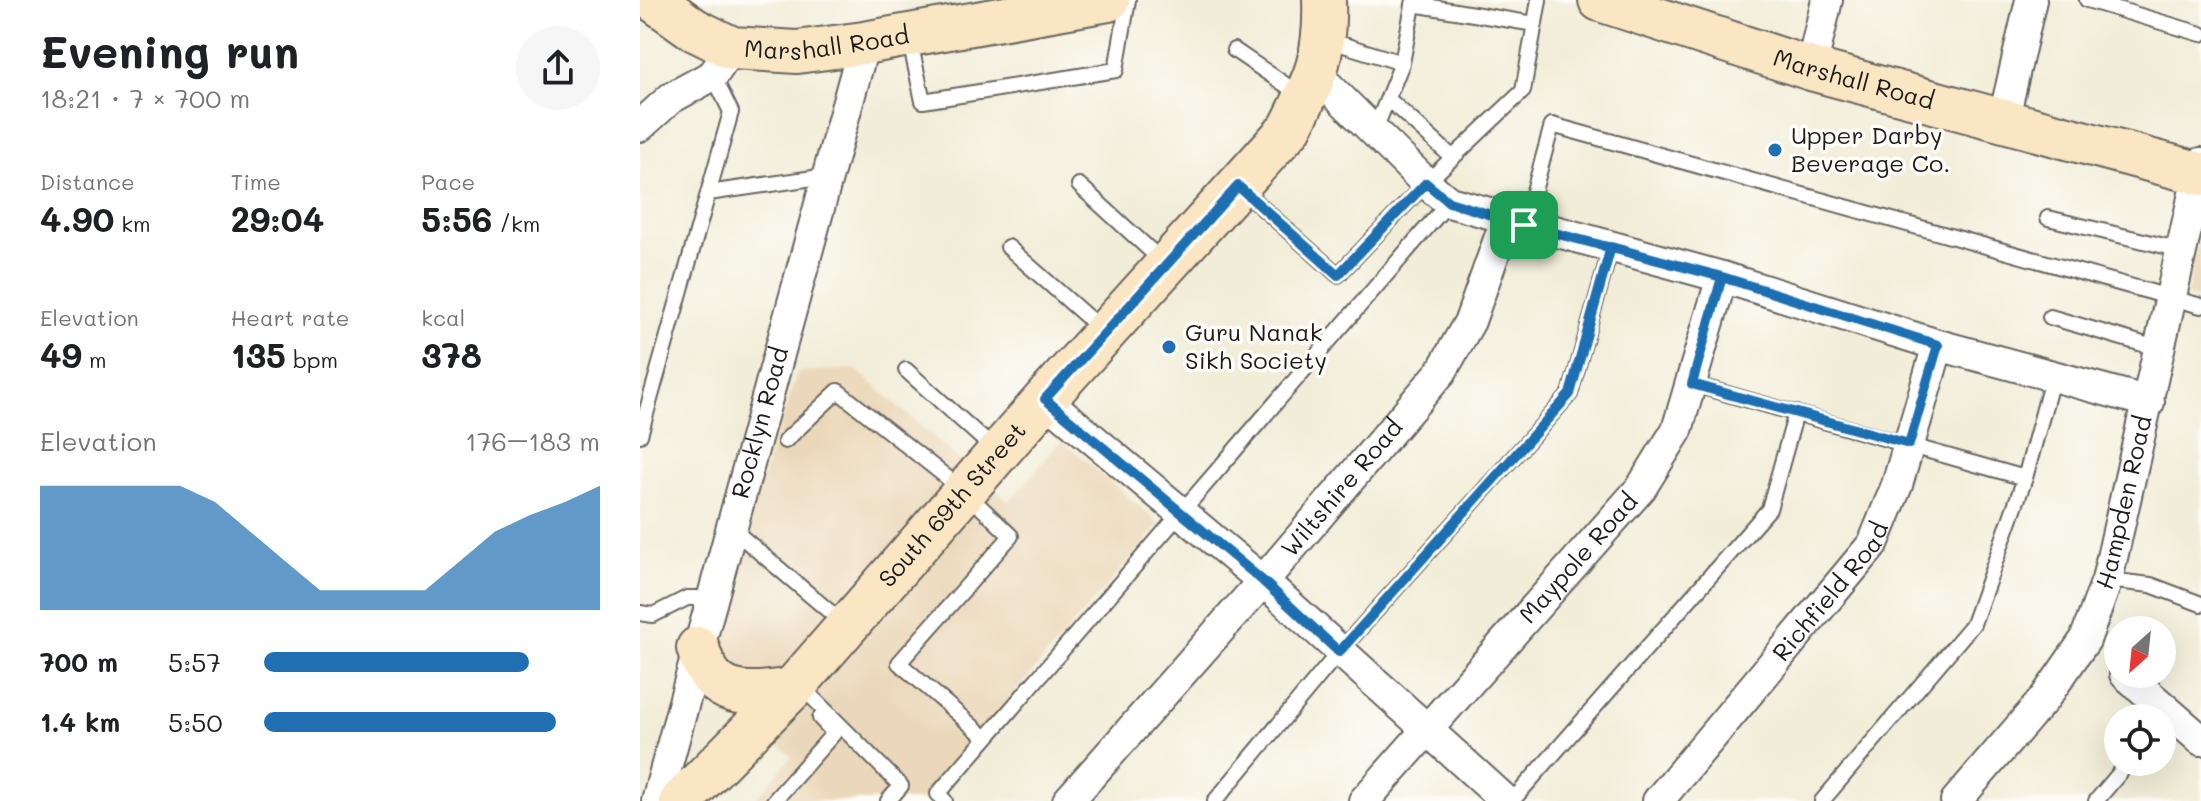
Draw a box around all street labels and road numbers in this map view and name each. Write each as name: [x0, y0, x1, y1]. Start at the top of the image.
street label: Marshall Road: [743, 18, 911, 66]
street label: Marshall Road: [1770, 41, 1938, 116]
street label: Rocklyn Road: [723, 343, 794, 502]
street label: Wiltshire Road: [1273, 412, 1409, 563]
street label: Hampden Road: [2088, 412, 2158, 593]
street label: South 69th Street: [871, 415, 1032, 593]
street label: Maypole Road: [1512, 486, 1644, 629]
street label: Richfield Road: [1765, 517, 1894, 667]

